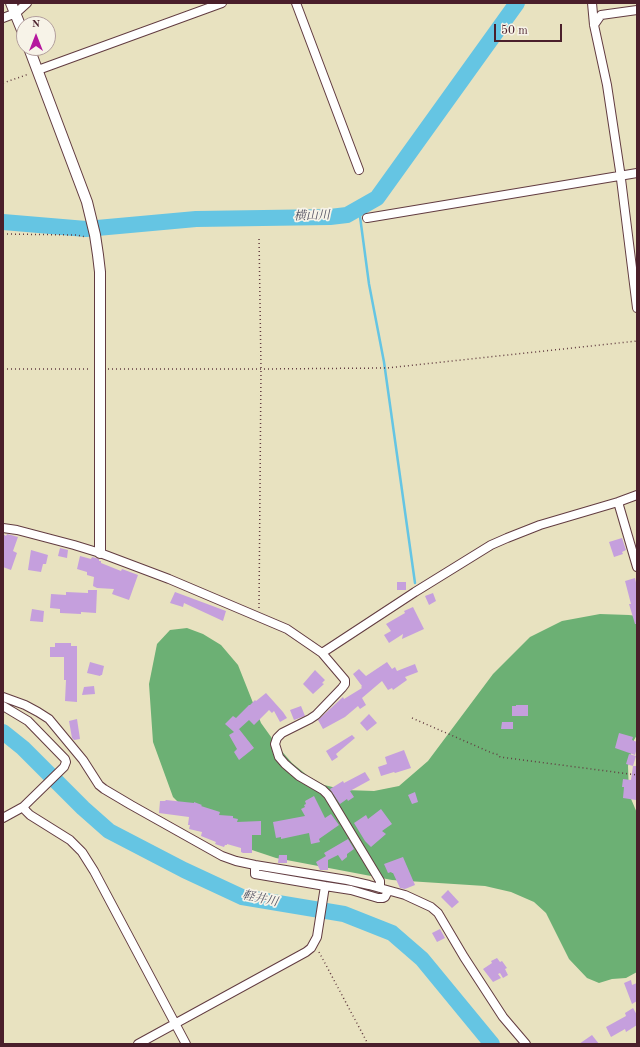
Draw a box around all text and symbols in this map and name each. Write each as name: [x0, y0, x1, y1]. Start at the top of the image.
north arrow: [16, 16, 56, 56]
scale bar: [496, 16, 564, 42]
text: N: [32, 19, 40, 30]
text: 50 m: [501, 25, 528, 37]
water label: 横山川: [294, 208, 330, 224]
water label: 軽井川: [241, 888, 279, 910]

